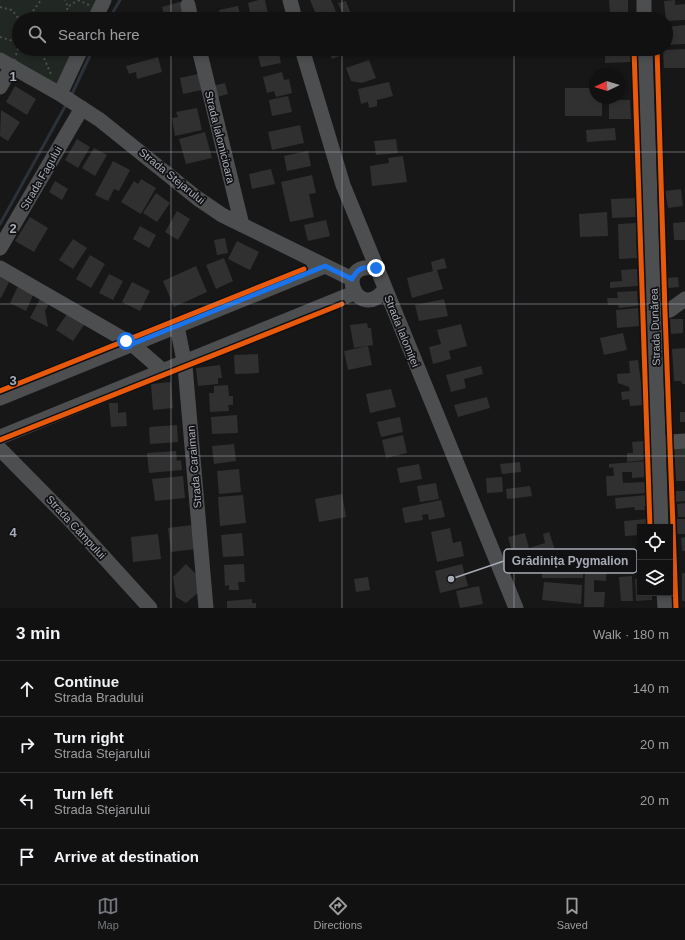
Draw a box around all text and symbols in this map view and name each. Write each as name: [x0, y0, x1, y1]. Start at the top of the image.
search box: [12, 12, 673, 56]
icon: search: [26, 23, 48, 45]
text: Search here: [58, 26, 140, 43]
north arrow: [589, 68, 625, 104]
text: 1: [9, 69, 17, 84]
street label: Strada Ialomicioara: [203, 90, 237, 185]
street label: Strada Fagului: [18, 144, 64, 212]
street label: Strada Stejarului: [137, 146, 207, 206]
text: 2: [9, 221, 17, 236]
route end: [367, 259, 385, 277]
street label: Strada Dunărea: [648, 287, 662, 366]
street label: Strada Ialomiței: [382, 293, 422, 369]
route start: [117, 332, 135, 350]
text: 3: [9, 373, 17, 388]
street label: Strada Caraiman: [184, 425, 204, 509]
street label: Strada Câmpului: [44, 493, 108, 561]
map controls: [637, 524, 673, 596]
button: locate: [637, 524, 673, 560]
text: 4: [9, 525, 17, 540]
callout: Grădinița Pygmalion: [504, 549, 637, 573]
text: Grădinița Pygmalion: [512, 554, 628, 568]
button: layers: [637, 560, 673, 596]
text: 3 min: [16, 624, 60, 643]
text: Walk · 180 m: [593, 627, 669, 642]
text: Continue: [54, 673, 119, 690]
icon: ahead: [16, 678, 38, 700]
text: 140 m: [633, 681, 669, 696]
text: Strada Bradului: [54, 690, 144, 705]
text: Turn right: [54, 729, 124, 746]
icon: right: [16, 734, 38, 756]
text: 20 m: [640, 737, 669, 752]
text: Strada Stejarului: [54, 746, 150, 761]
text: Turn left: [54, 785, 113, 802]
icon: left: [16, 790, 38, 812]
text: 20 m: [640, 793, 669, 808]
text: Strada Stejarului: [54, 802, 150, 817]
icon: arrive: [16, 846, 38, 868]
text: Arrive at destination: [54, 848, 199, 865]
tab: Map: [97, 895, 119, 931]
tab: Directions: [313, 895, 362, 931]
tab: Saved: [557, 895, 588, 931]

